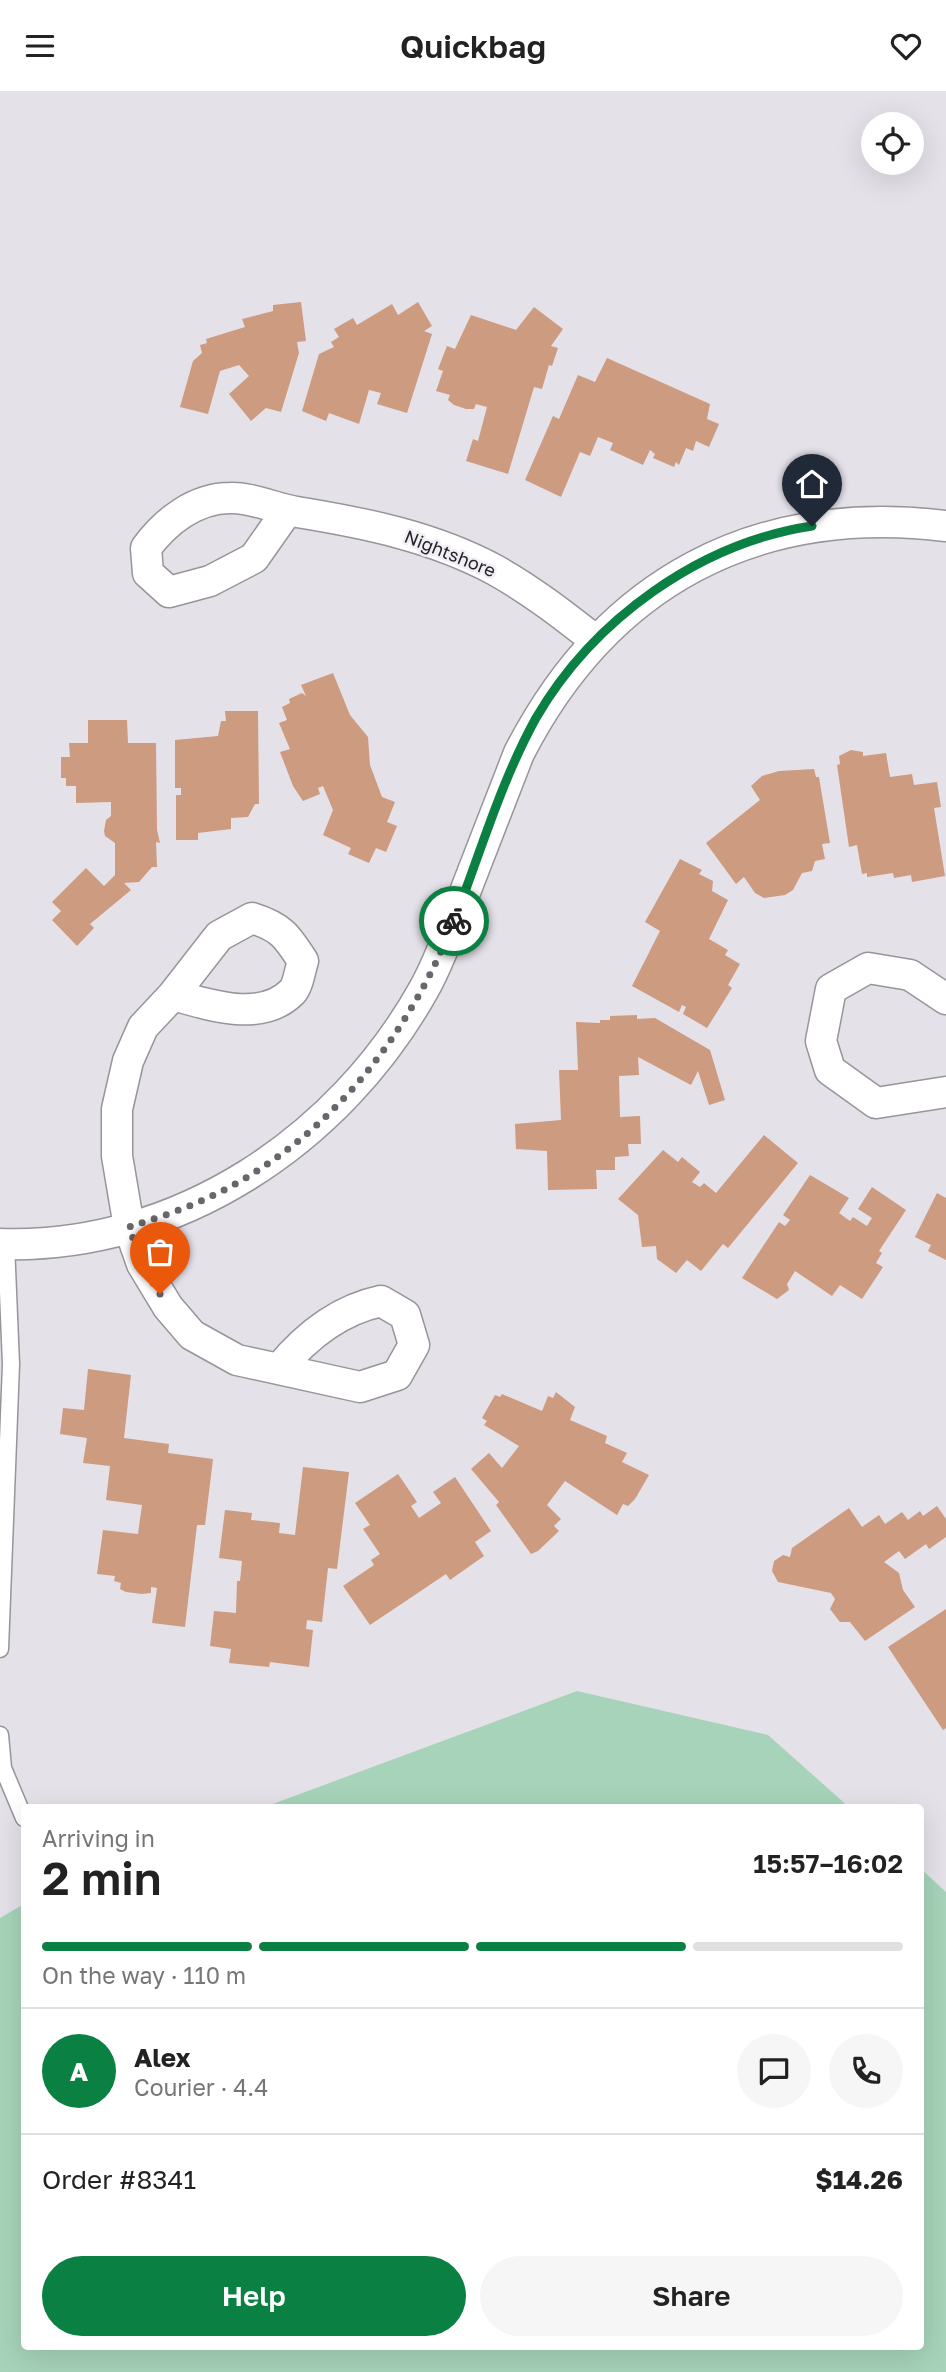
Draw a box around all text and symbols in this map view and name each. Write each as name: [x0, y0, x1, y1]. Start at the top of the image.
icon: menu: [21, 27, 59, 65]
text: Quickbag: [400, 27, 546, 65]
icon: heart: [887, 27, 925, 65]
map controls: [861, 112, 924, 175]
button: locate: [861, 112, 924, 175]
pin: [782, 454, 842, 526]
icon: home: [793, 465, 831, 503]
street label: Nightshore: [402, 525, 499, 581]
courier: [419, 886, 489, 956]
icon: bike: [435, 902, 473, 940]
pin: [130, 1222, 190, 1294]
icon: bag: [141, 1233, 179, 1271]
text: Arriving in: [42, 1824, 155, 1852]
text: 15:57–16:02: [753, 1848, 903, 1879]
text: 2 min: [42, 1850, 162, 1905]
text: On the way · 110 m: [42, 1961, 246, 1989]
button: chat: [737, 2034, 811, 2108]
button: phone: [829, 2034, 903, 2108]
text: Alex: [134, 2042, 191, 2073]
text: A: [70, 2056, 88, 2087]
text: Courier · 4.4: [134, 2073, 268, 2101]
text: Order #8341: [42, 2164, 196, 2195]
text: $14.26: [815, 2164, 903, 2195]
button: Help: [42, 2256, 466, 2336]
button: Share: [480, 2256, 903, 2336]

